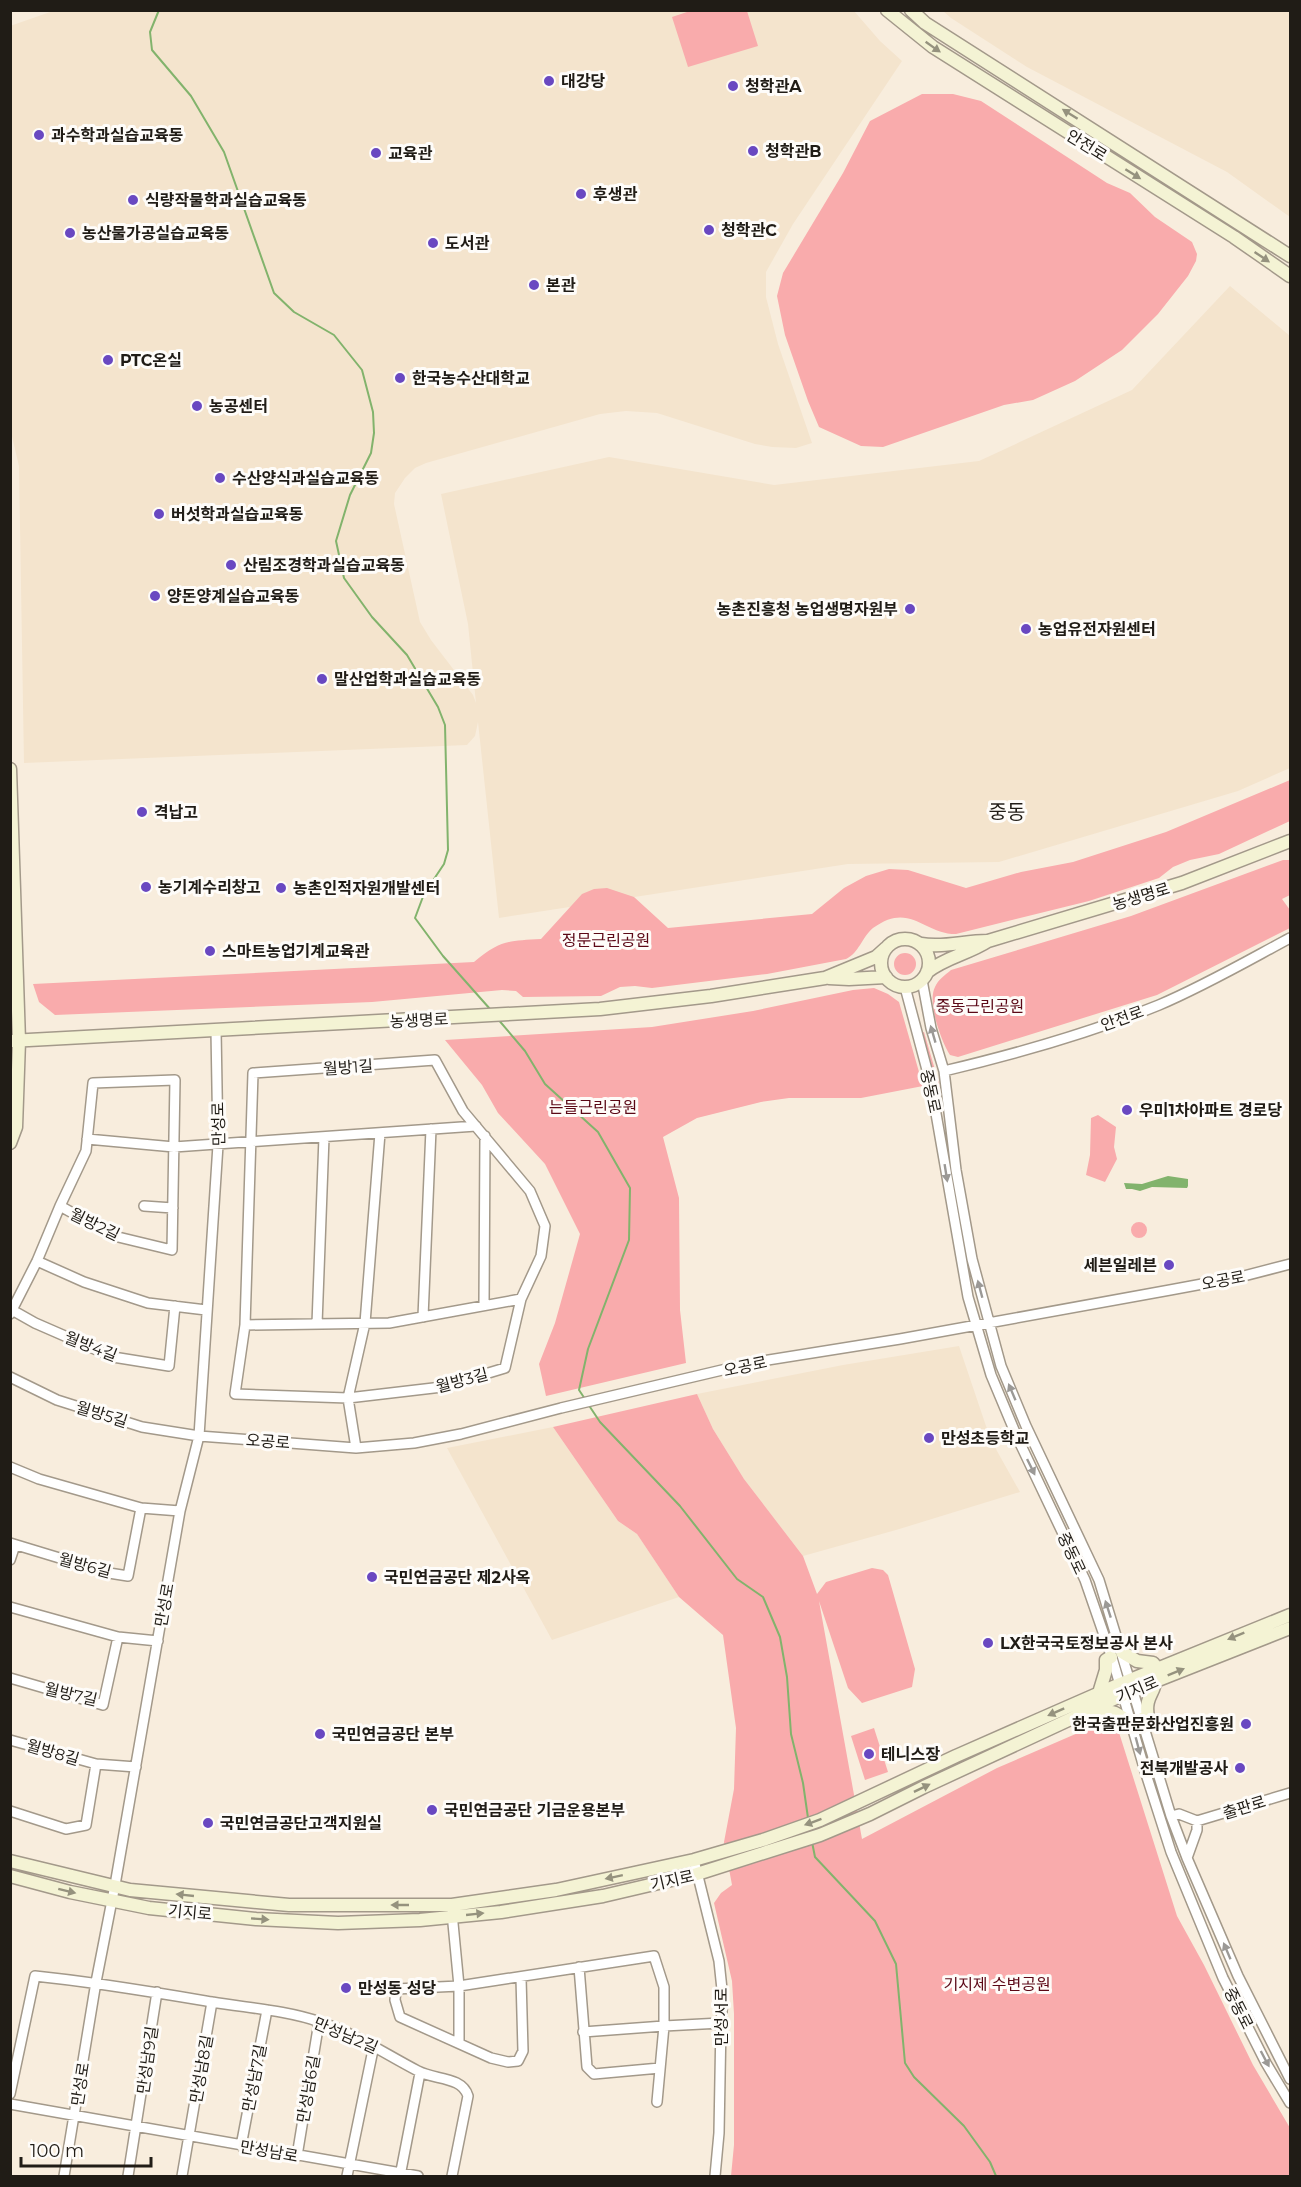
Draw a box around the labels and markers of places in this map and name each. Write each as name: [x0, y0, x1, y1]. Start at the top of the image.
place label: 대강당: [561, 72, 605, 91]
marker: 대강당: [542, 74, 556, 88]
place label: 청학관A: [745, 77, 802, 96]
marker: 청학관A: [726, 79, 740, 93]
place label: 과수학과실습교육동: [51, 126, 183, 145]
marker: 과수학과실습교육동: [32, 128, 46, 142]
place label: 청학관B: [765, 142, 821, 161]
place label: 교육관: [388, 144, 432, 163]
marker: 청학관B: [746, 144, 760, 158]
marker: 교육관: [369, 146, 383, 160]
place label: 후생관: [593, 185, 637, 204]
marker: 후생관: [574, 187, 588, 201]
place label: 식량작물학과실습교육동: [145, 191, 307, 210]
marker: 식량작물학과실습교육동: [126, 193, 140, 207]
place label: 청학관C: [721, 221, 777, 240]
marker: 청학관C: [702, 223, 716, 237]
place label: 농산물가공실습교육동: [82, 224, 229, 243]
marker: 농산물가공실습교육동: [63, 226, 77, 240]
place label: 도서관: [445, 234, 489, 253]
marker: 도서관: [426, 236, 440, 250]
place label: 본관: [546, 276, 576, 295]
marker: 본관: [527, 278, 541, 292]
place label: PTC온실: [120, 351, 182, 370]
marker: PTC온실: [101, 353, 115, 367]
place label: 한국농수산대학교: [412, 369, 530, 388]
marker: 한국농수산대학교: [393, 371, 407, 385]
place label: 농공센터: [209, 397, 268, 416]
marker: 농공센터: [190, 399, 204, 413]
place label: 수산양식과실습교육동: [232, 469, 379, 488]
marker: 수산양식과실습교육동: [213, 471, 227, 485]
place label: 버섯학과실습교육동: [171, 505, 303, 524]
marker: 버섯학과실습교육동: [152, 507, 166, 521]
place label: 산림조경학과실습교육동: [243, 556, 405, 575]
marker: 산림조경학과실습교육동: [224, 558, 238, 572]
place label: 양돈양계실습교육동: [167, 587, 299, 606]
marker: 양돈양계실습교육동: [148, 589, 162, 603]
place label: 농촌진흥청 농업생명자원부: [717, 600, 898, 619]
marker: 농촌진흥청 농업생명자원부: [903, 602, 917, 616]
place label: 농업유전자원센터: [1038, 620, 1156, 639]
marker: 농업유전자원센터: [1019, 622, 1033, 636]
place label: 말산업학과실습교육동: [334, 670, 481, 689]
marker: 말산업학과실습교육동: [315, 672, 329, 686]
place label: 격납고: [154, 803, 198, 822]
marker: 격납고: [135, 805, 149, 819]
place label: 농기계수리창고: [158, 878, 261, 897]
place label: 농촌인적자원개발센터: [293, 879, 440, 898]
marker: 농기계수리창고: [139, 880, 153, 894]
marker: 농촌인적자원개발센터: [274, 881, 288, 895]
place label: 스마트농업기계교육관: [222, 942, 369, 961]
marker: 스마트농업기계교육관: [203, 944, 217, 958]
place label: 우미1차아파트 경로당: [1139, 1101, 1283, 1120]
marker: 우미1차아파트 경로당: [1120, 1103, 1134, 1117]
place label: 세븐일레븐: [1083, 1256, 1157, 1275]
marker: 세븐일레븐: [1162, 1258, 1176, 1272]
place label: 만성초등학교: [941, 1429, 1030, 1448]
marker: 만성초등학교: [922, 1431, 936, 1445]
place label: 국민연금공단 제2사옥: [384, 1568, 530, 1587]
marker: 국민연금공단 제2사옥: [365, 1570, 379, 1584]
place label: LX한국국토정보공사 본사: [1000, 1634, 1173, 1653]
marker: LX한국국토정보공사 본사: [981, 1636, 995, 1650]
place label: 한국출판문화산업진흥원: [1072, 1715, 1234, 1734]
marker: 한국출판문화산업진흥원: [1239, 1717, 1253, 1731]
place label: 국민연금공단 본부: [332, 1725, 454, 1744]
marker: 국민연금공단 본부: [313, 1727, 327, 1741]
place label: 테니스장: [881, 1745, 940, 1764]
marker: 테니스장: [862, 1747, 876, 1761]
place label: 전북개발공사: [1140, 1759, 1228, 1778]
marker: 전북개발공사: [1233, 1761, 1247, 1775]
place label: 국민연금공단 기금운용본부: [444, 1801, 625, 1820]
marker: 국민연금공단 기금운용본부: [425, 1803, 439, 1817]
place label: 국민연금공단고객지원실: [220, 1814, 382, 1833]
marker: 국민연금공단고객지원실: [201, 1816, 215, 1830]
place label: 만성동 성당: [358, 1979, 436, 1998]
marker: 만성동 성당: [339, 1981, 353, 1995]

